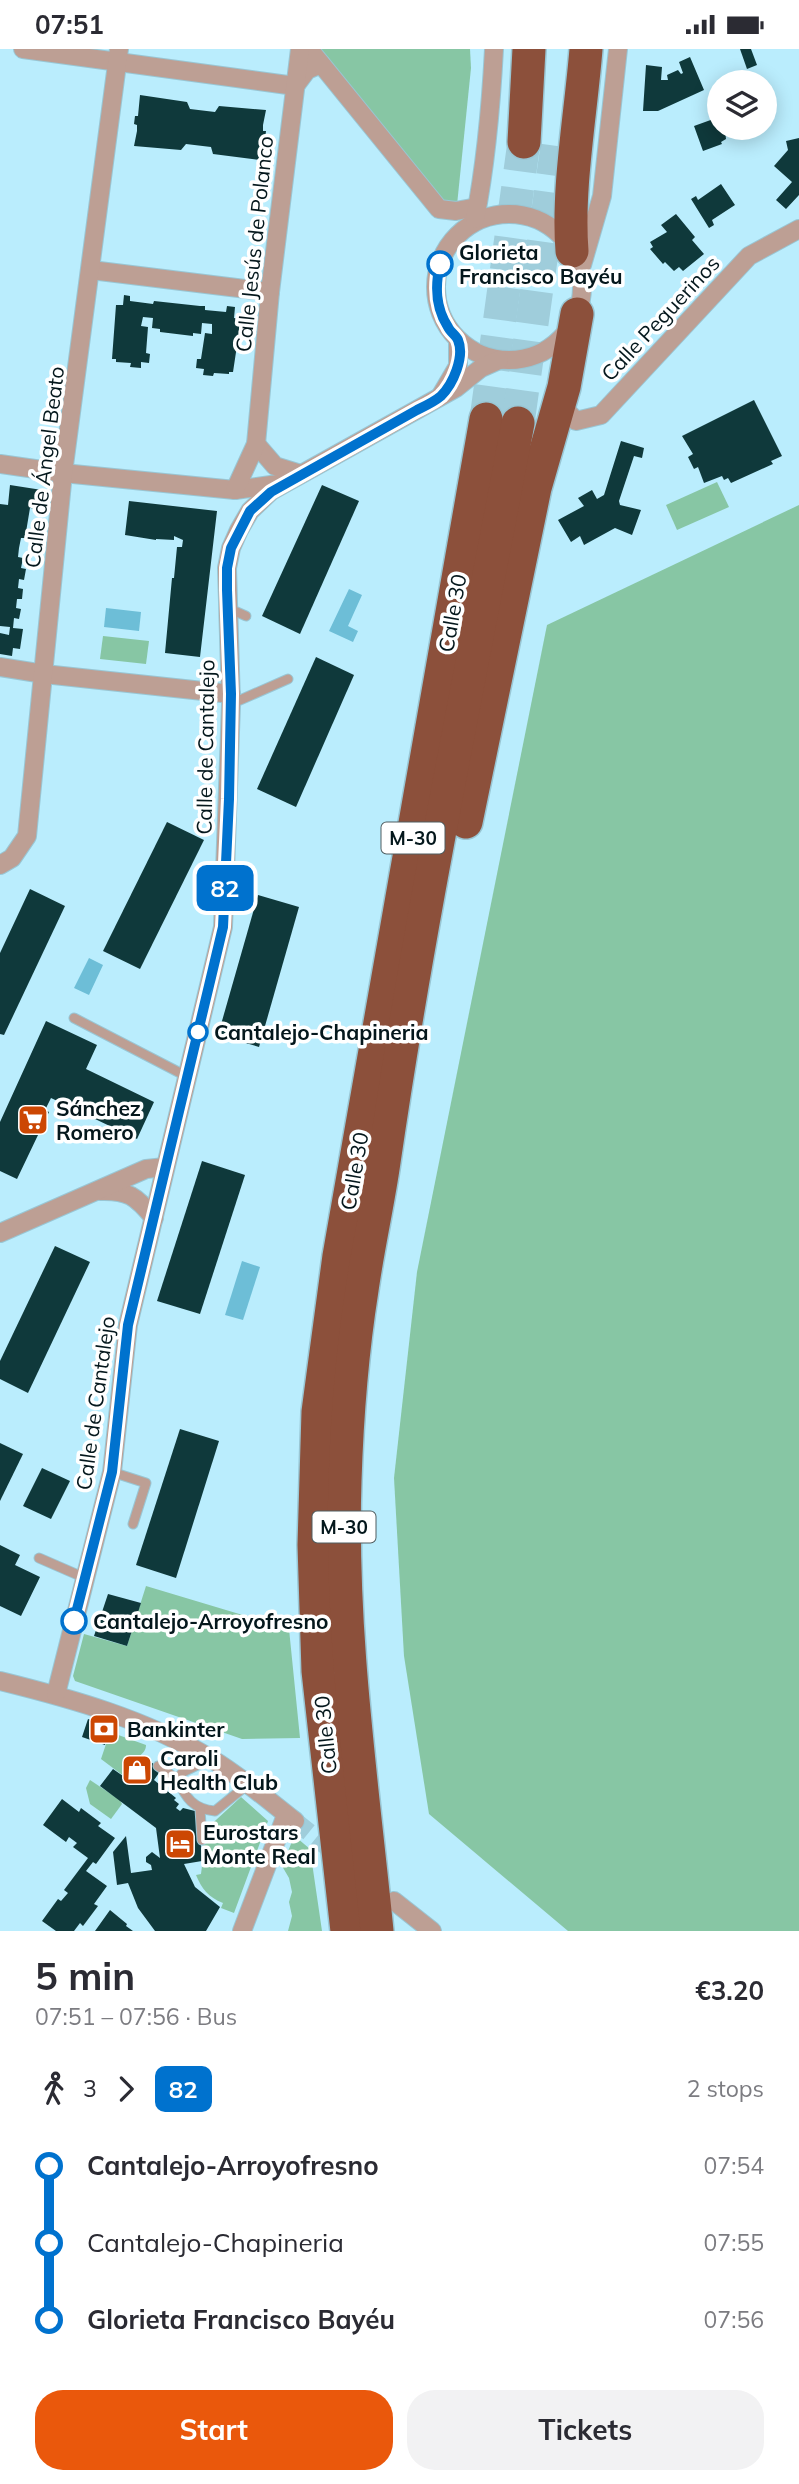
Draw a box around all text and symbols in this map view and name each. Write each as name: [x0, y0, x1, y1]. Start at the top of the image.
text: 07:51: [35, 8, 104, 41]
map controls: [707, 70, 777, 140]
button: layers: [707, 70, 777, 140]
street label: Calle Jesús de Polanco: [230, 135, 278, 353]
place label: Glorieta Francisco Bayéu: [459, 239, 622, 289]
street label: Calle Peguerinos: [595, 250, 725, 386]
marker: Glorieta Francisco Bayéu: [427, 251, 453, 277]
street label: Calle de Ángel Beato: [19, 365, 69, 569]
street label: Calle 30: [432, 572, 472, 654]
street label: Calle de Cantalejo: [190, 659, 220, 835]
road number: M-30: [382, 823, 444, 853]
line badge: 82: [194, 865, 256, 911]
text: 82: [211, 873, 239, 903]
place label: Cantalejo-Chapineria: [214, 1019, 429, 1045]
marker: Cantalejo-Chapineria: [188, 1022, 208, 1042]
place label: Sánchez Romero: [56, 1095, 141, 1145]
supermarket icon: Sánchez Romero: [16, 1103, 50, 1137]
street label: Calle 30: [334, 1130, 374, 1212]
street label: Calle de Cantalejo: [70, 1314, 120, 1492]
road number: M-30: [312, 1511, 376, 1543]
marker: Cantalejo-Arroyofresno: [61, 1608, 87, 1634]
place label: Cantalejo-Arroyofresno: [93, 1608, 328, 1634]
street label: Calle 30: [308, 1694, 342, 1776]
bank icon: Bankinter: [87, 1712, 121, 1746]
place label: Bankinter: [127, 1716, 225, 1742]
place label: Caroli Health Club: [160, 1745, 278, 1795]
shop icon: Caroli Health Club: [120, 1753, 154, 1787]
place label: Eurostars Monte Real: [203, 1819, 316, 1869]
hotel icon: Eurostars Monte Real: [163, 1827, 197, 1861]
text: 5 min: [35, 1952, 135, 2000]
text: €3.20: [695, 1974, 764, 2007]
text: 07:51 – 07:56 · Bus: [35, 2002, 237, 2031]
icon: walk: [35, 2070, 73, 2108]
icon: forward: [107, 2070, 145, 2108]
text: 3: [83, 2074, 97, 2103]
text: 82: [169, 2074, 198, 2104]
text: 2 stops: [687, 2074, 764, 2103]
text: Cantalejo-Arroyofresno: [87, 2149, 379, 2182]
text: 07:54: [704, 2151, 764, 2180]
text: Cantalejo-Chapineria: [87, 2226, 344, 2259]
text: 07:55: [704, 2228, 764, 2257]
text: Glorieta Francisco Bayéu: [87, 2303, 395, 2336]
text: 07:56: [704, 2305, 764, 2334]
button: Start: [35, 2390, 393, 2470]
button: Tickets: [407, 2390, 764, 2470]

